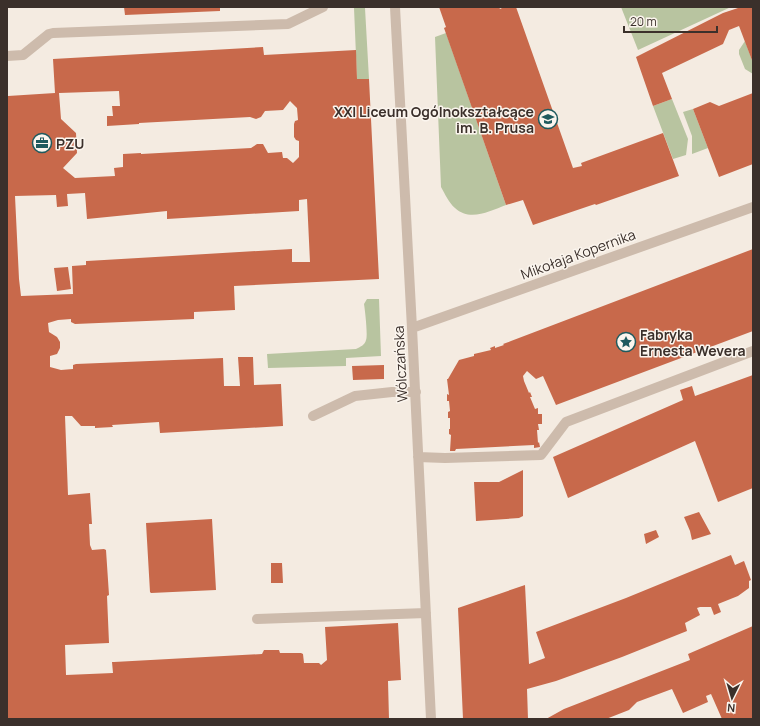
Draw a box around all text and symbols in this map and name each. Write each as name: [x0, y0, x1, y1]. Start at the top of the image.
scale bar: [624, 8, 717, 34]
text: 20 m: [630, 13, 657, 30]
place label: XXI Liceum Ogólnokształcące im. B. Prusa: [334, 102, 534, 137]
school or university icon: XXI Liceum Ogólnokształcące im. B. Prusa: [537, 108, 559, 130]
office icon: PZU: [31, 132, 53, 154]
place label: PZU: [56, 134, 84, 153]
street label: Mikołaja Kopernika: [518, 224, 638, 284]
street label: Wólczańska: [389, 325, 411, 403]
place label: Fabryka Ernesta Wevera: [640, 325, 746, 360]
place icon: Fabryka Ernesta Wevera: [615, 331, 637, 353]
north arrow: [712, 678, 752, 718]
text: N: [726, 701, 736, 716]

